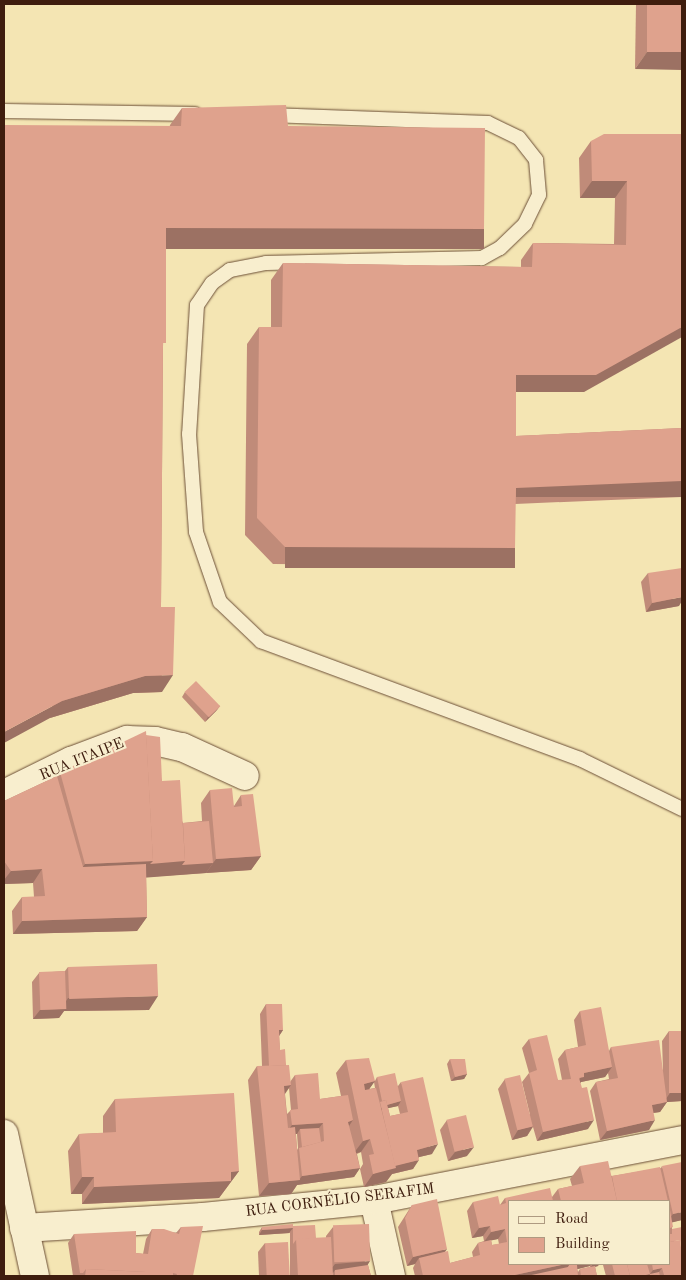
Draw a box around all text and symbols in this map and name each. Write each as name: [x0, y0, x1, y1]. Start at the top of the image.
street label: RUA ITAIPE: [37, 735, 127, 785]
street label: RUA CORNÉLIO SERAFIM: [244, 1180, 436, 1222]
legend: [508, 1200, 671, 1265]
text: Road: [555, 1212, 588, 1227]
text: Building: [555, 1237, 610, 1252]

